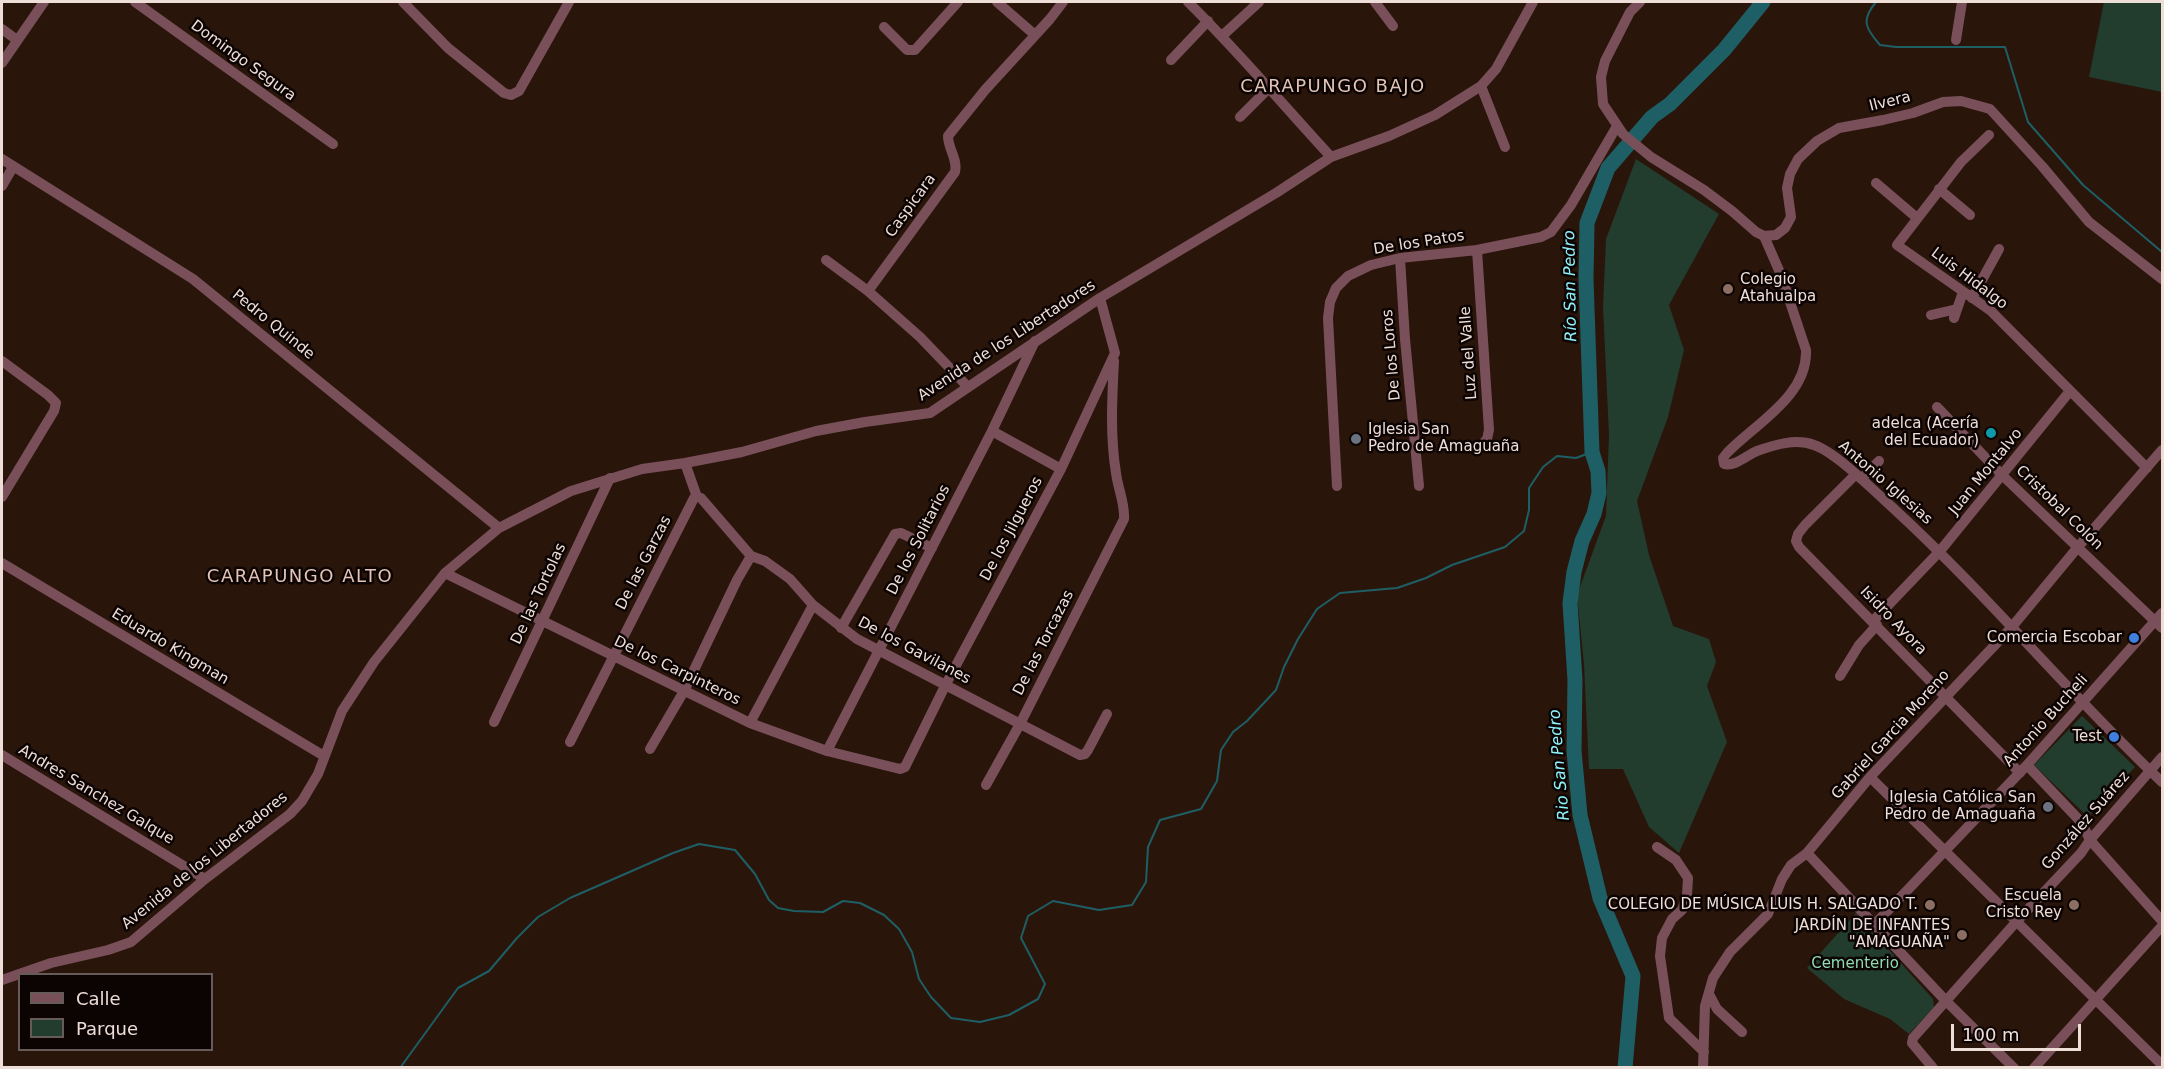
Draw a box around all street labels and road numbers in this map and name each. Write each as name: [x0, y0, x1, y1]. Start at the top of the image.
street label: Domingo Segura: [187, 17, 299, 105]
street label: Ilvera: [1867, 88, 1913, 116]
street label: Caspicara: [882, 171, 940, 241]
street label: De los Patos: [1372, 227, 1466, 259]
street label: Luis Hidalgo: [1927, 244, 2011, 314]
street label: Avenida de los Libertadores: [915, 277, 1099, 405]
street label: Pedro Quinde: [228, 286, 318, 364]
street label: Luz del Valle: [1457, 306, 1481, 400]
street label: De los Loros: [1379, 309, 1405, 401]
street label: Juan Montalvo: [1946, 425, 2026, 519]
street label: Antonio Iglesias: [1834, 437, 1936, 529]
street label: Cristobal Colón: [2012, 462, 2106, 554]
street label: De los Jilgueros: [977, 474, 1047, 584]
street label: De los Solitarios: [884, 482, 954, 598]
street label: De las Garzas: [613, 513, 675, 613]
street label: De las Tortolas: [508, 540, 570, 648]
street label: Isidro Ayora: [1856, 583, 1930, 659]
street label: De las Torcazas: [1010, 587, 1078, 699]
street label: Eduardo Kingman: [108, 605, 232, 689]
street label: De los Gavilanes: [854, 614, 974, 688]
street label: De los Carpinteros: [611, 633, 743, 709]
street label: Gabriel Garcia Moreno: [1828, 667, 1954, 803]
street label: Antonio Bucheli: [2000, 671, 2092, 771]
street label: Andres Sanchez Galque: [15, 741, 177, 849]
street label: González Suárez: [2038, 768, 2134, 874]
street label: Avenida de los Libertadores: [118, 788, 292, 934]

